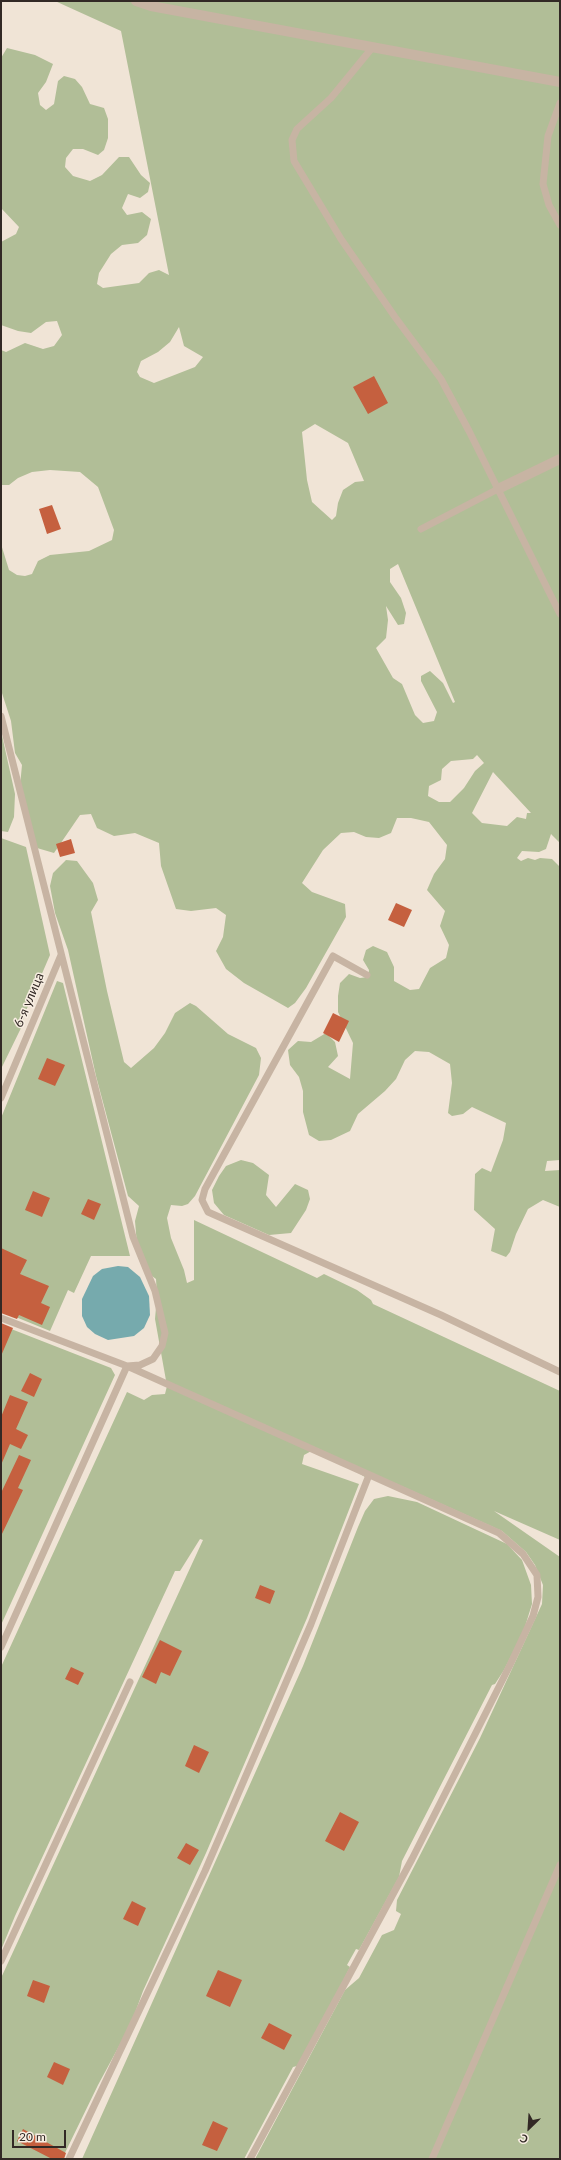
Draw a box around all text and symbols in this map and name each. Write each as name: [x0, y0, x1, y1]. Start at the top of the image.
street label: 6-я улица: [11, 970, 47, 1030]
north arrow: [509, 2108, 549, 2148]
scale bar: [14, 2122, 68, 2148]
text: 20 m: [19, 2129, 46, 2144]
text: С: [518, 2132, 530, 2147]

